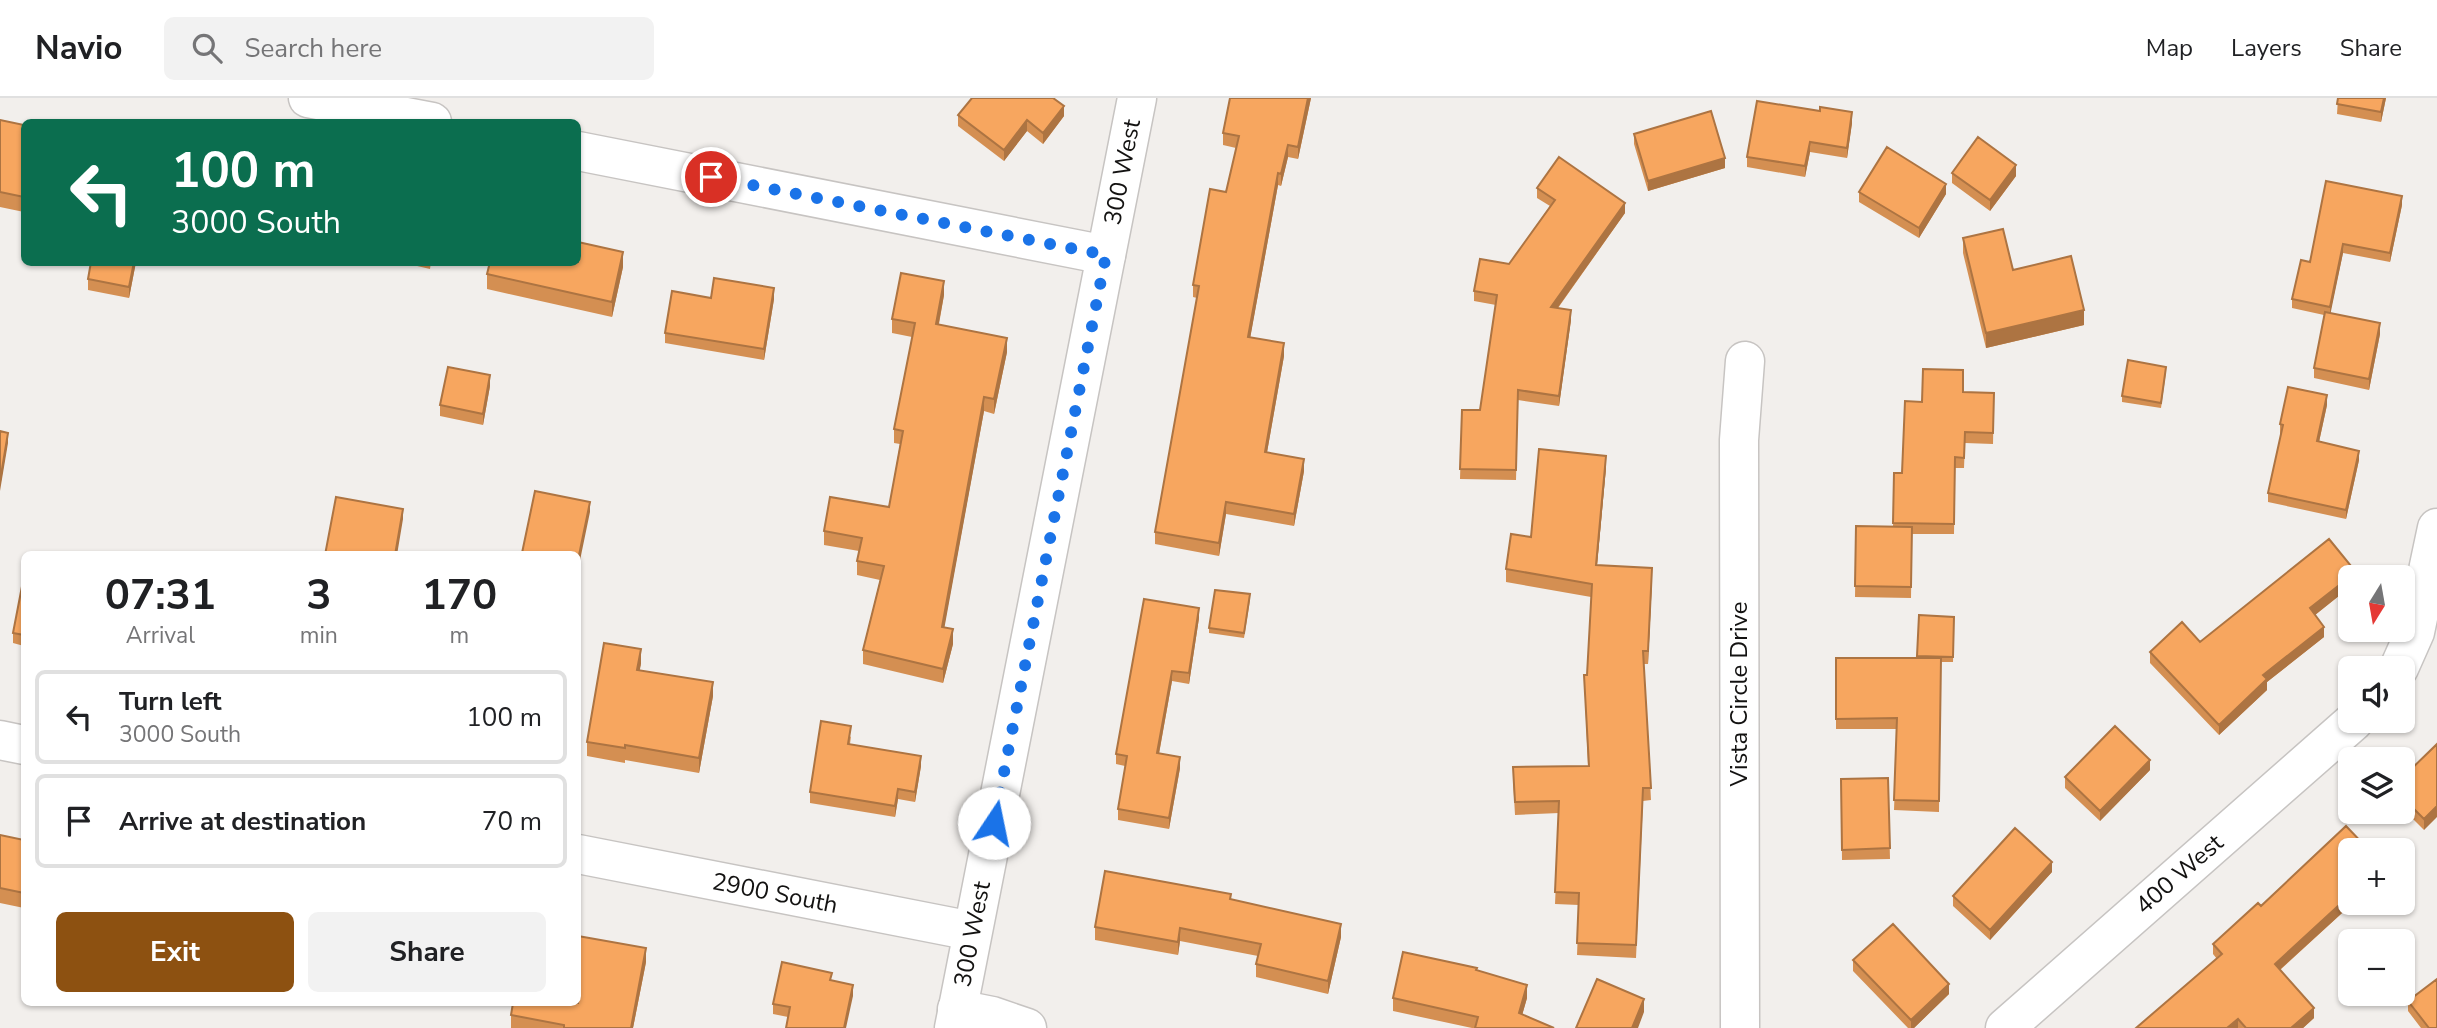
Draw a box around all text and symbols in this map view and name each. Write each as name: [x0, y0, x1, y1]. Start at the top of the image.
search box: [164, 17, 654, 80]
text: Navio: [35, 26, 122, 71]
icon: search: [188, 29, 226, 67]
text: Search here: [244, 31, 382, 66]
text: Map: [2146, 32, 2193, 64]
text: Layers: [2231, 32, 2302, 64]
text: Share: [2340, 32, 2402, 64]
street label: 300 West: [1096, 116, 1148, 228]
text: 100 m: [171, 137, 315, 204]
icon: left: [56, 147, 147, 238]
pin: [681, 147, 741, 207]
icon: arrive: [692, 158, 730, 196]
text: 3000 South: [171, 201, 341, 244]
north arrow: [2338, 565, 2415, 642]
map controls: [2338, 565, 2415, 1006]
text: 07:31: [105, 567, 216, 624]
text: 3: [306, 567, 331, 624]
text: 170: [422, 567, 497, 624]
street label: Vista Circle Drive: [1723, 602, 1755, 787]
text: Arrival: [126, 620, 195, 651]
text: min: [300, 620, 338, 651]
text: m: [450, 620, 469, 651]
button: sound: [2338, 656, 2415, 733]
text: Turn left: [119, 684, 222, 719]
icon: left: [60, 698, 98, 736]
text: 100 m: [466, 700, 542, 735]
text: 3000 South: [119, 719, 241, 750]
button: layers: [2338, 747, 2415, 824]
position arrow: [957, 786, 1031, 860]
icon: arrive: [60, 802, 98, 840]
text: Arrive at destination: [119, 804, 366, 839]
text: 70 m: [482, 804, 542, 839]
street label: 400 West: [2128, 826, 2230, 921]
button: +: [2338, 838, 2415, 915]
street label: 2900 South: [709, 865, 841, 921]
street label: 300 West: [946, 878, 998, 990]
button: Exit: [56, 912, 294, 992]
button: Share: [308, 912, 546, 992]
button: −: [2338, 929, 2415, 1006]

